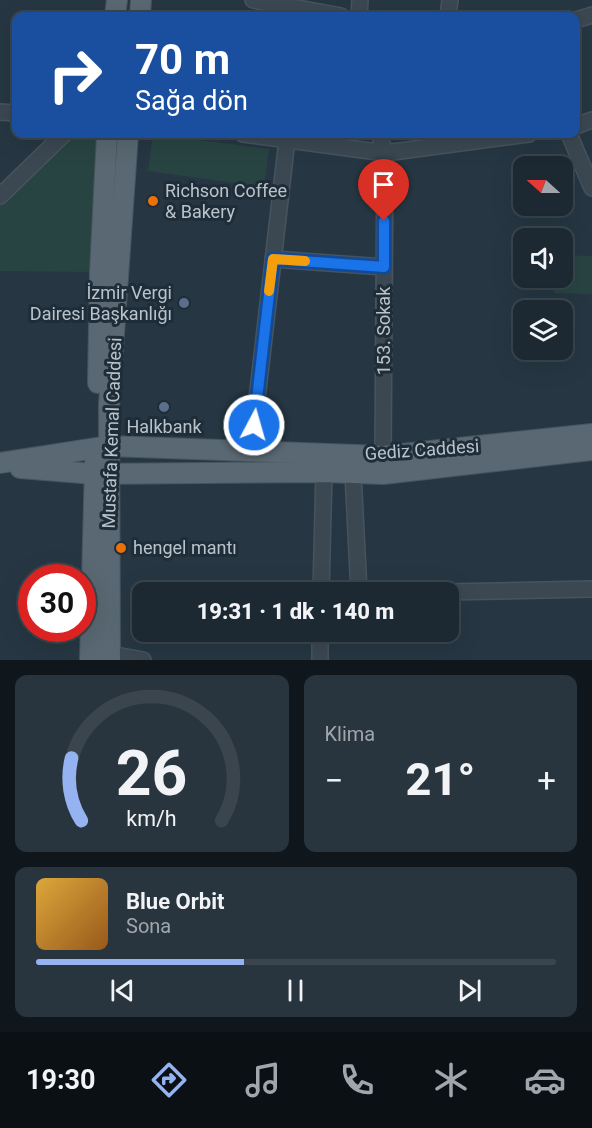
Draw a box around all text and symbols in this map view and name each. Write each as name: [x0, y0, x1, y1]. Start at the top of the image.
text: 70 m: [135, 35, 230, 84]
icon: right: [36, 36, 114, 114]
text: Sağa dön: [135, 85, 248, 117]
north arrow: [513, 156, 573, 216]
map controls: [513, 156, 573, 360]
pin: [358, 159, 409, 221]
icon: arrive: [367, 168, 400, 201]
place label: Richson Coffee & Bakery: [165, 180, 287, 222]
marker: Richson Coffee & Bakery: [146, 194, 160, 208]
button: sound: [513, 228, 573, 288]
place label: İzmir Vergi Dairesi Başkanlığı: [30, 282, 172, 324]
street label: 153. Sokak: [373, 286, 394, 375]
marker: İzmir Vergi Dairesi Başkanlığı: [177, 296, 191, 310]
button: layers: [513, 300, 573, 360]
street label: Mustafa Kemal Caddesi: [98, 337, 125, 529]
position arrow: [222, 393, 286, 457]
marker: Halkbank: [157, 400, 171, 414]
place label: Halkbank: [126, 416, 202, 437]
street label: Gediz Caddesi: [364, 435, 480, 464]
place label: hengel mantı: [133, 537, 237, 558]
marker: hengel mantı: [114, 541, 128, 555]
speed limit sign: 30: [18, 564, 96, 642]
text: 19:31 · 1 dk · 140 m: [197, 599, 394, 624]
text: Klima: [325, 722, 375, 746]
text: 26: [116, 737, 188, 810]
text: 21°: [406, 753, 475, 806]
text: −: [325, 761, 343, 800]
text: +: [537, 761, 556, 800]
text: km/h: [127, 806, 177, 831]
text: Blue Orbit: [126, 889, 224, 914]
text: Sona: [126, 914, 171, 938]
icon: previous: [106, 974, 139, 1007]
icon: pause: [279, 974, 312, 1007]
icon: next: [453, 974, 486, 1007]
icon: directions: [148, 1059, 190, 1101]
icon: music: [242, 1059, 284, 1101]
icon: phone: [336, 1059, 378, 1101]
icon: climate: [430, 1059, 472, 1101]
icon: car: [524, 1059, 566, 1101]
text: 19:30: [26, 1064, 96, 1096]

